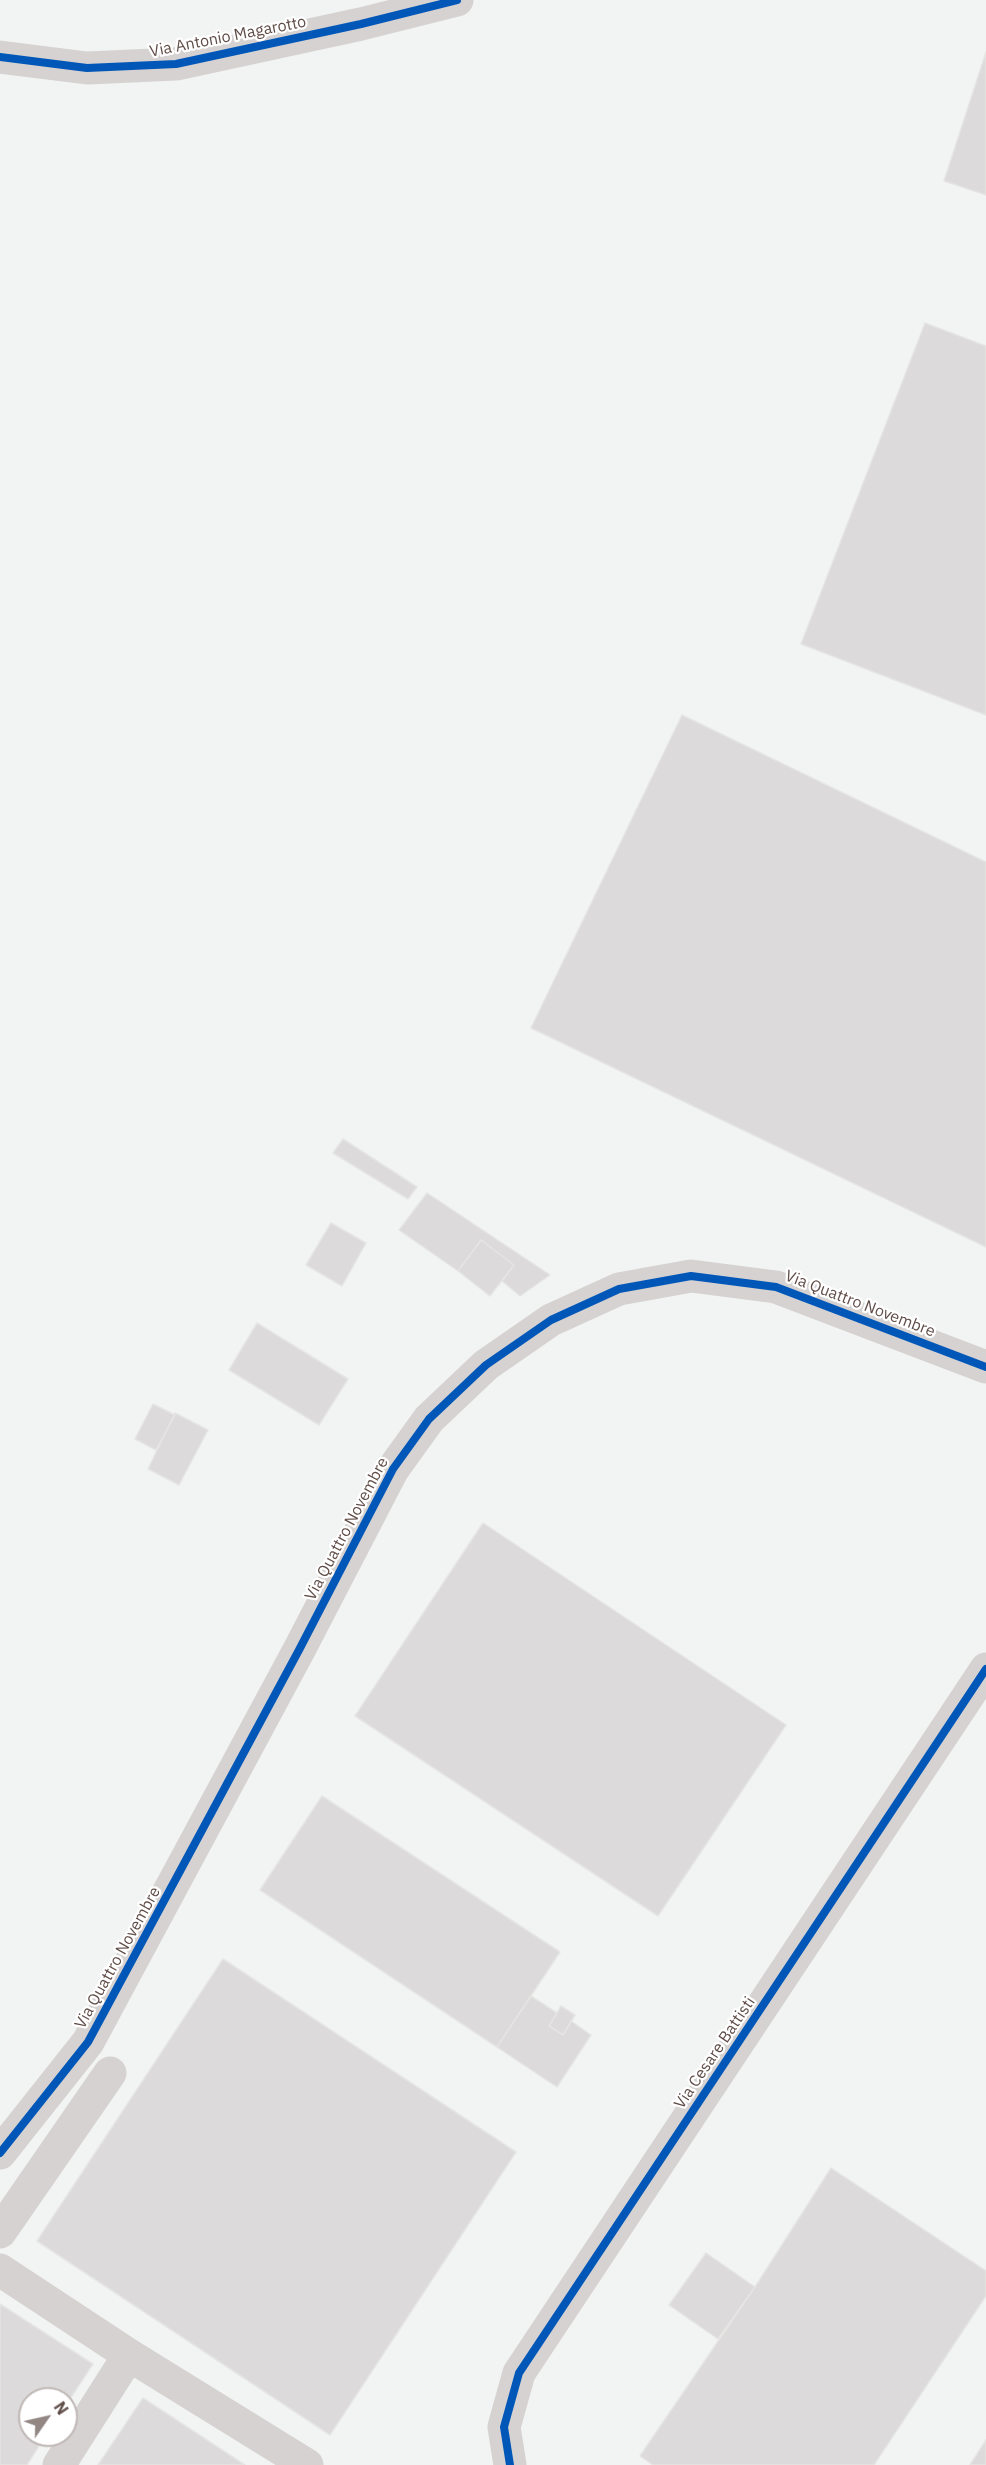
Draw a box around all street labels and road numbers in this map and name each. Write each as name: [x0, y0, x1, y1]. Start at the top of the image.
street label: Via Antonio Magarotto: [148, 12, 308, 62]
street label: Via Quattro Novembre: [782, 1267, 938, 1341]
street label: Via Quattro Novembre: [301, 1454, 393, 1604]
street label: Via Quattro Novembre: [71, 1884, 165, 2032]
street label: Via Cesare Battisti: [670, 1993, 760, 2113]

